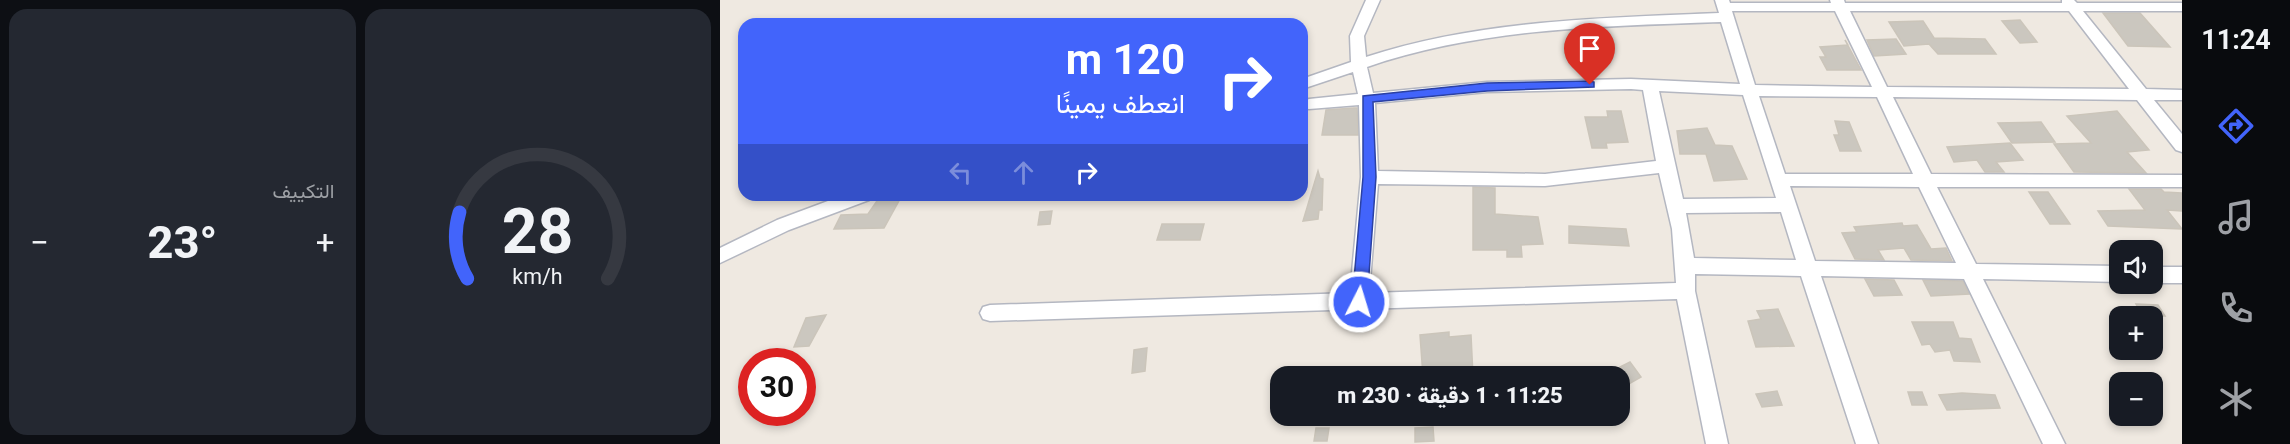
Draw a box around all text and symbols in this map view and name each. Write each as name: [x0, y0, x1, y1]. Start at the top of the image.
pin: [1564, 23, 1615, 85]
text: 11:24: [2201, 24, 2271, 56]
icon: arrive: [1573, 32, 1606, 65]
text: 120 m: [1066, 35, 1185, 84]
icon: right: [1206, 42, 1284, 120]
text: انعطف يمينًا: [1056, 88, 1185, 120]
icon: directions: [2215, 105, 2257, 147]
icon: left: [944, 156, 977, 189]
icon: ahead: [1007, 156, 1040, 189]
icon: right: [1070, 156, 1103, 189]
text: التكييف: [272, 179, 335, 203]
text: 28: [502, 195, 574, 268]
icon: music: [2215, 196, 2257, 238]
text: 23°: [148, 216, 217, 269]
text: −: [30, 223, 49, 262]
text: +: [316, 223, 335, 262]
map controls: [2109, 240, 2163, 426]
button: sound: [2109, 240, 2163, 294]
text: km/h: [513, 264, 563, 289]
position arrow: [1327, 270, 1391, 334]
icon: phone: [2215, 287, 2257, 329]
button: +: [2109, 306, 2163, 360]
speed limit sign: 30: [738, 348, 816, 426]
button: −: [2109, 372, 2163, 426]
icon: climate: [2215, 378, 2257, 420]
text: 11:25 · 1 دقيقة · 230 m: [1337, 383, 1563, 408]

